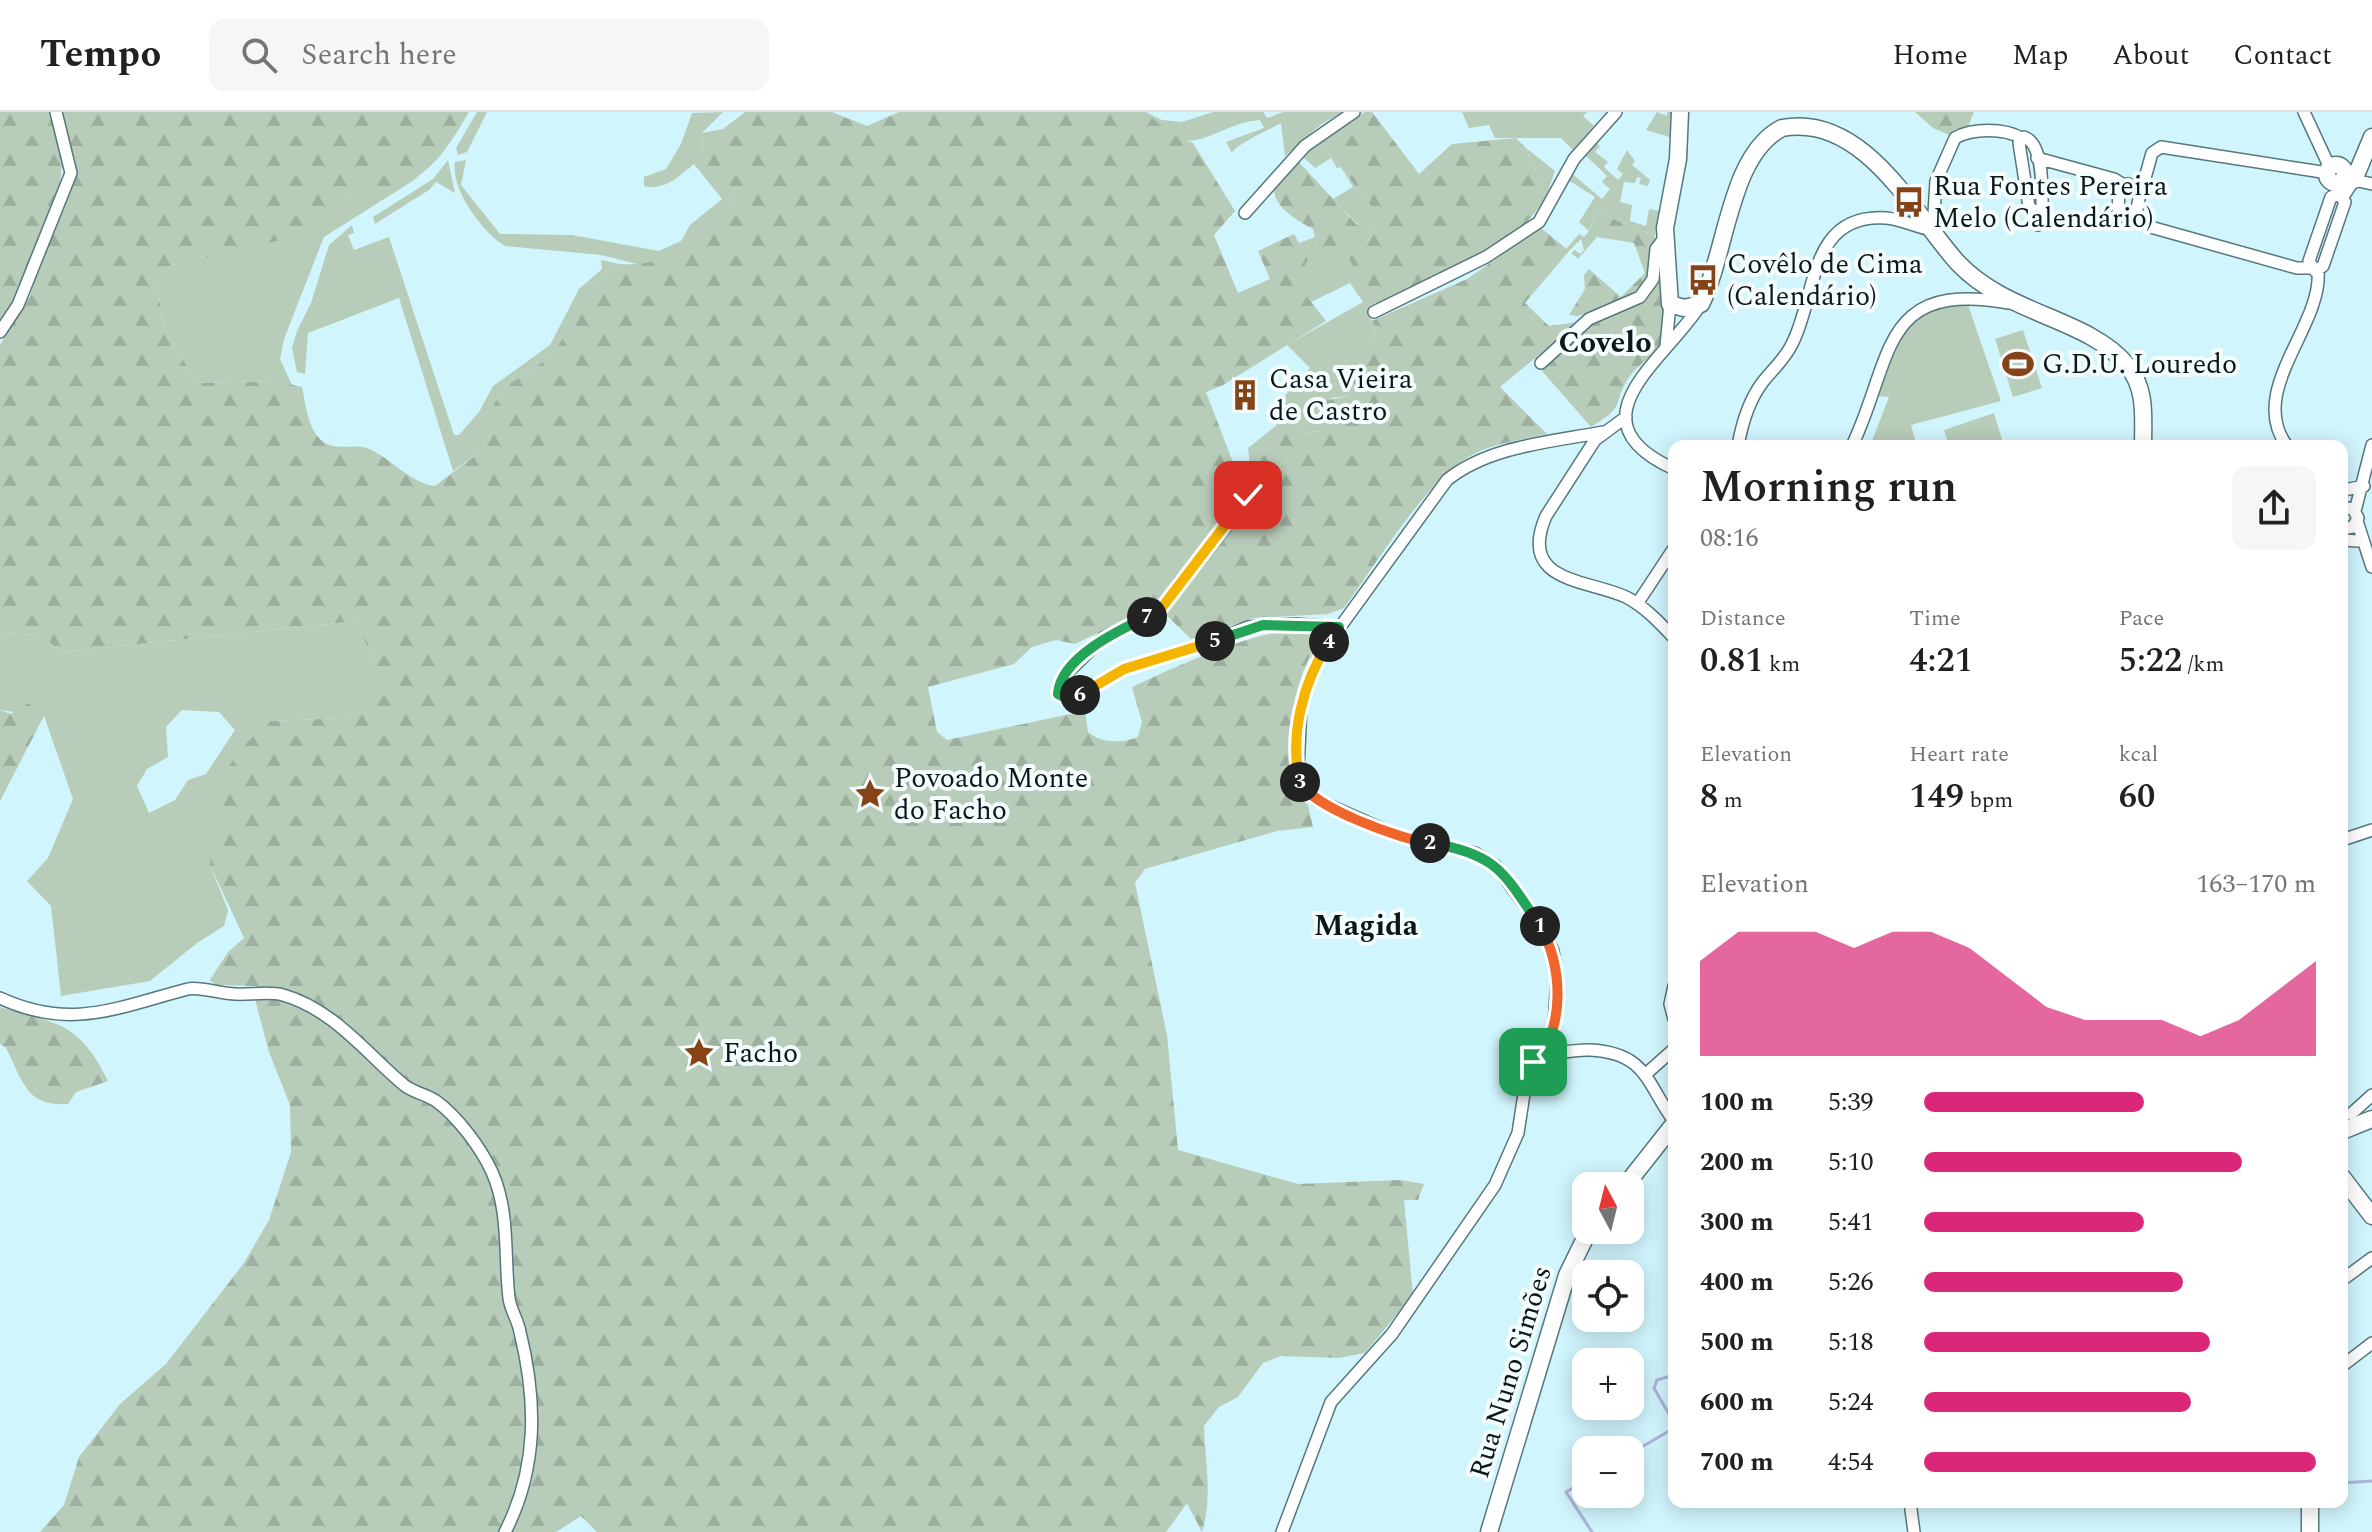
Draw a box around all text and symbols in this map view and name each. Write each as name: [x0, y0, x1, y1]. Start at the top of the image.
search box: [209, 19, 769, 91]
text: Tempo: [40, 26, 161, 84]
text: Search here: [301, 32, 457, 78]
icon: search: [237, 33, 281, 77]
text: Home: [1892, 34, 1968, 77]
text: Map: [2012, 34, 2068, 77]
text: About: [2112, 34, 2189, 77]
text: Contact: [2233, 34, 2332, 77]
place label: Rua Fontes Pereira Melo (Calendário): [1933, 165, 2168, 240]
bus stop icon: Rua Fontes Pereira Melo (Calendário): [1892, 185, 1926, 219]
place label: Covêlo de Cima (Calendário): [1727, 243, 1923, 318]
bus stop icon: Covêlo de Cima (Calendário): [1686, 263, 1720, 297]
district label: Covelo: [1558, 320, 1652, 366]
place label: G.D.U. Louredo: [2042, 343, 2237, 386]
sports icon: G.D.U. Louredo: [2001, 347, 2035, 381]
place label: Casa Vieira de Castro: [1269, 358, 1413, 433]
building icon: Casa Vieira de Castro: [1228, 378, 1262, 412]
text: Morning run: [1700, 454, 1957, 521]
pin: [1214, 461, 1282, 529]
button: share: [2232, 466, 2316, 550]
icon: check: [1226, 473, 1270, 517]
text: 08:16: [1700, 518, 1759, 558]
pin: 7: [1127, 597, 1167, 637]
text: 7: [1141, 600, 1153, 633]
text: Distance: [1700, 602, 1786, 635]
text: Time: [1909, 602, 1961, 635]
text: Pace: [2119, 602, 2164, 635]
pin: 5: [1195, 621, 1235, 661]
pin: 4: [1309, 622, 1349, 662]
text: 5: [1209, 624, 1221, 657]
text: 4: [1323, 625, 1335, 658]
text: 0.81: [1700, 635, 1764, 687]
text: 4:21: [1909, 635, 1973, 687]
text: 5:22: [2119, 635, 2182, 687]
text: km: [1764, 648, 1800, 681]
text: /km: [2182, 648, 2224, 681]
pin: 6: [1060, 675, 1100, 715]
text: 6: [1074, 678, 1086, 711]
text: Elevation: [1700, 738, 1792, 771]
text: Heart rate: [1909, 738, 2009, 771]
text: kcal: [2119, 738, 2158, 771]
place label: Povoado Monte do Facho: [894, 757, 1088, 832]
pin: 3: [1280, 762, 1320, 802]
text: 3: [1294, 765, 1306, 798]
text: 8: [1700, 771, 1718, 823]
text: 149: [1909, 771, 1964, 823]
text: 60: [2119, 771, 2155, 823]
place icon: Povoado Monte do Facho: [853, 777, 887, 811]
text: m: [1718, 784, 1743, 817]
text: bpm: [1964, 784, 2013, 817]
pin: 2: [1410, 823, 1450, 863]
text: 2: [1424, 826, 1436, 859]
text: Elevation: [1700, 864, 1809, 904]
text: 163–170 m: [2196, 864, 2316, 904]
district label: Magida: [1314, 903, 1419, 949]
pin: 1: [1520, 906, 1560, 946]
text: 1: [1534, 909, 1546, 942]
pin: [1499, 1028, 1567, 1096]
place label: Facho: [723, 1032, 798, 1075]
place icon: Facho: [682, 1036, 716, 1070]
icon: arrive: [1511, 1040, 1555, 1084]
text: 100 m: [1700, 1082, 1774, 1122]
text: 5:39: [1828, 1082, 1874, 1122]
text: 200 m: [1700, 1142, 1774, 1182]
text: 5:10: [1828, 1142, 1874, 1182]
north arrow: [1572, 1172, 1644, 1244]
map controls: [1572, 1172, 1644, 1508]
text: 300 m: [1700, 1202, 1774, 1242]
text: 5:41: [1828, 1202, 1874, 1242]
button: locate: [1572, 1260, 1644, 1332]
street label: Rua Nuno Simões: [1458, 1261, 1564, 1483]
text: 400 m: [1700, 1262, 1774, 1302]
text: 5:26: [1828, 1262, 1874, 1302]
text: 500 m: [1700, 1322, 1774, 1362]
text: 5:18: [1828, 1322, 1874, 1362]
button: +: [1572, 1348, 1644, 1420]
text: 600 m: [1700, 1382, 1774, 1422]
text: 5:24: [1828, 1382, 1874, 1422]
button: −: [1572, 1436, 1644, 1508]
text: 700 m: [1700, 1442, 1774, 1482]
text: 4:54: [1828, 1442, 1874, 1482]

